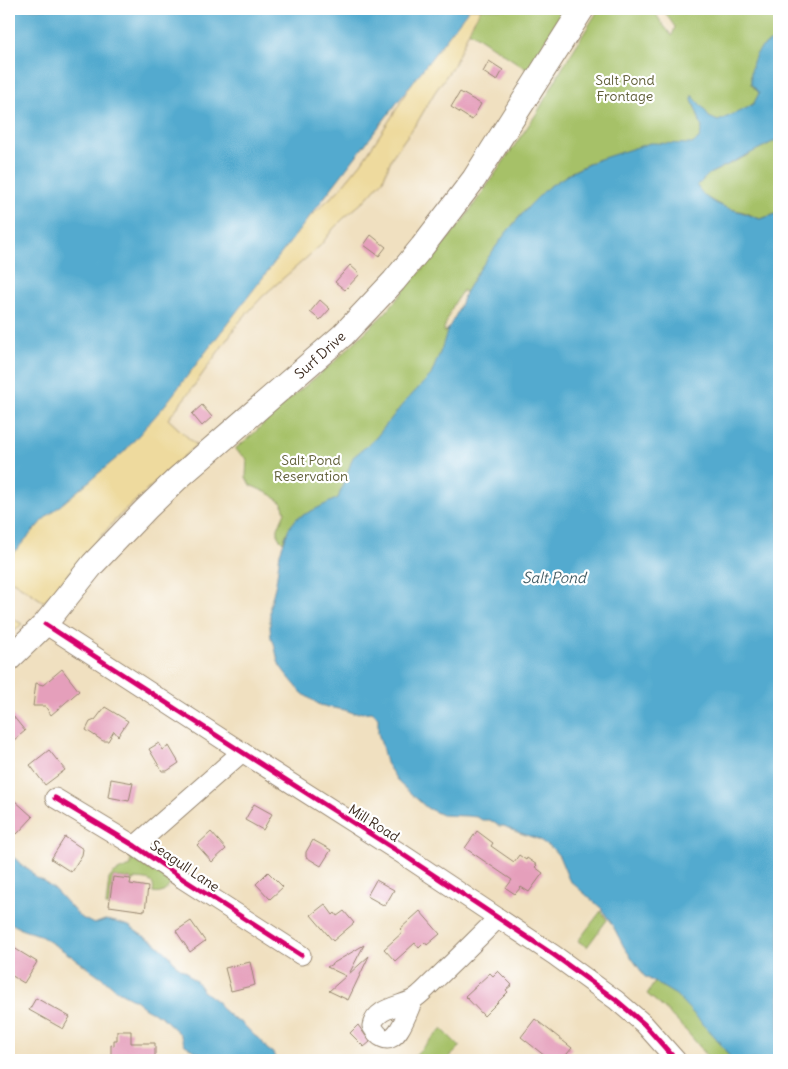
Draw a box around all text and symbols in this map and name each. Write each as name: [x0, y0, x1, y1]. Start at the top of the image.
park label: Salt Pond Frontage: [595, 71, 655, 105]
street label: Surf Drive: [291, 327, 349, 383]
park label: Salt Pond Reservation: [274, 451, 348, 485]
water label: Salt Pond: [522, 568, 588, 587]
street label: Mill Road: [345, 800, 403, 846]
street label: Seagull Lane: [147, 836, 223, 896]

